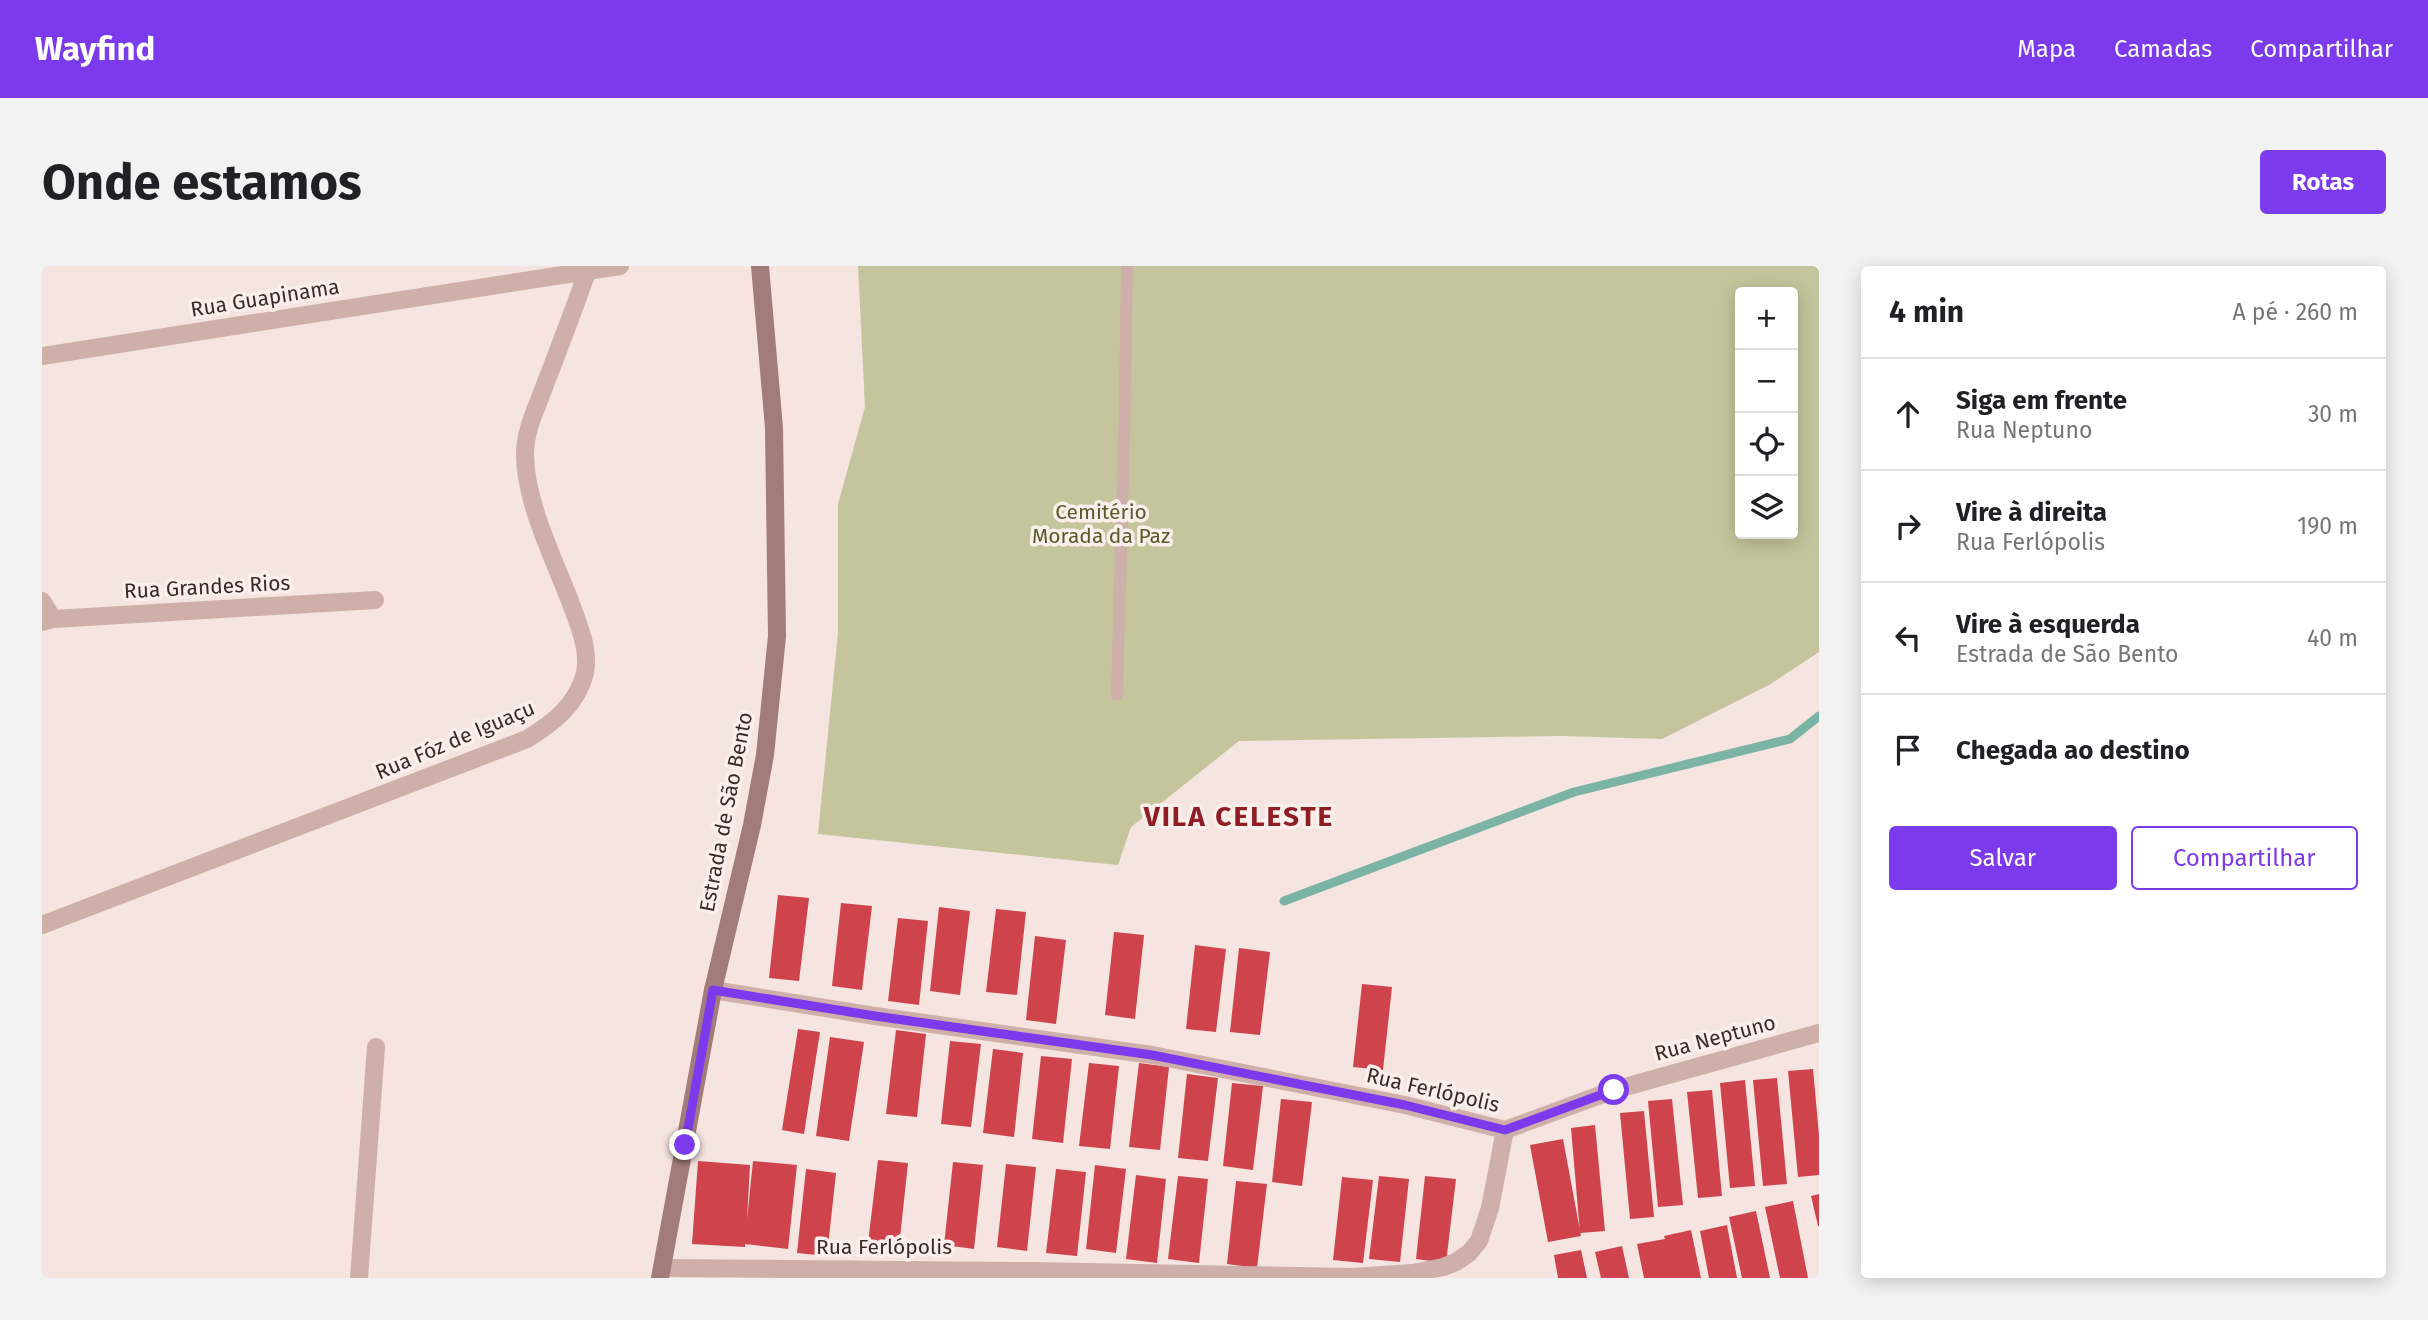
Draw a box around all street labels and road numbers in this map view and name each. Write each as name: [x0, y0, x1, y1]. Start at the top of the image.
street label: Rua Guapinama: [189, 273, 341, 323]
street label: Rua Grandes Rios: [123, 570, 291, 604]
street label: Rua Fóz de Iguaçu: [371, 695, 539, 785]
street label: Estrada de São Bento: [694, 710, 758, 914]
street label: Rua Neptuno: [1651, 1009, 1779, 1067]
street label: Rua Ferlópolis: [1364, 1062, 1502, 1118]
street label: Rua Ferlópolis: [816, 1234, 952, 1260]

